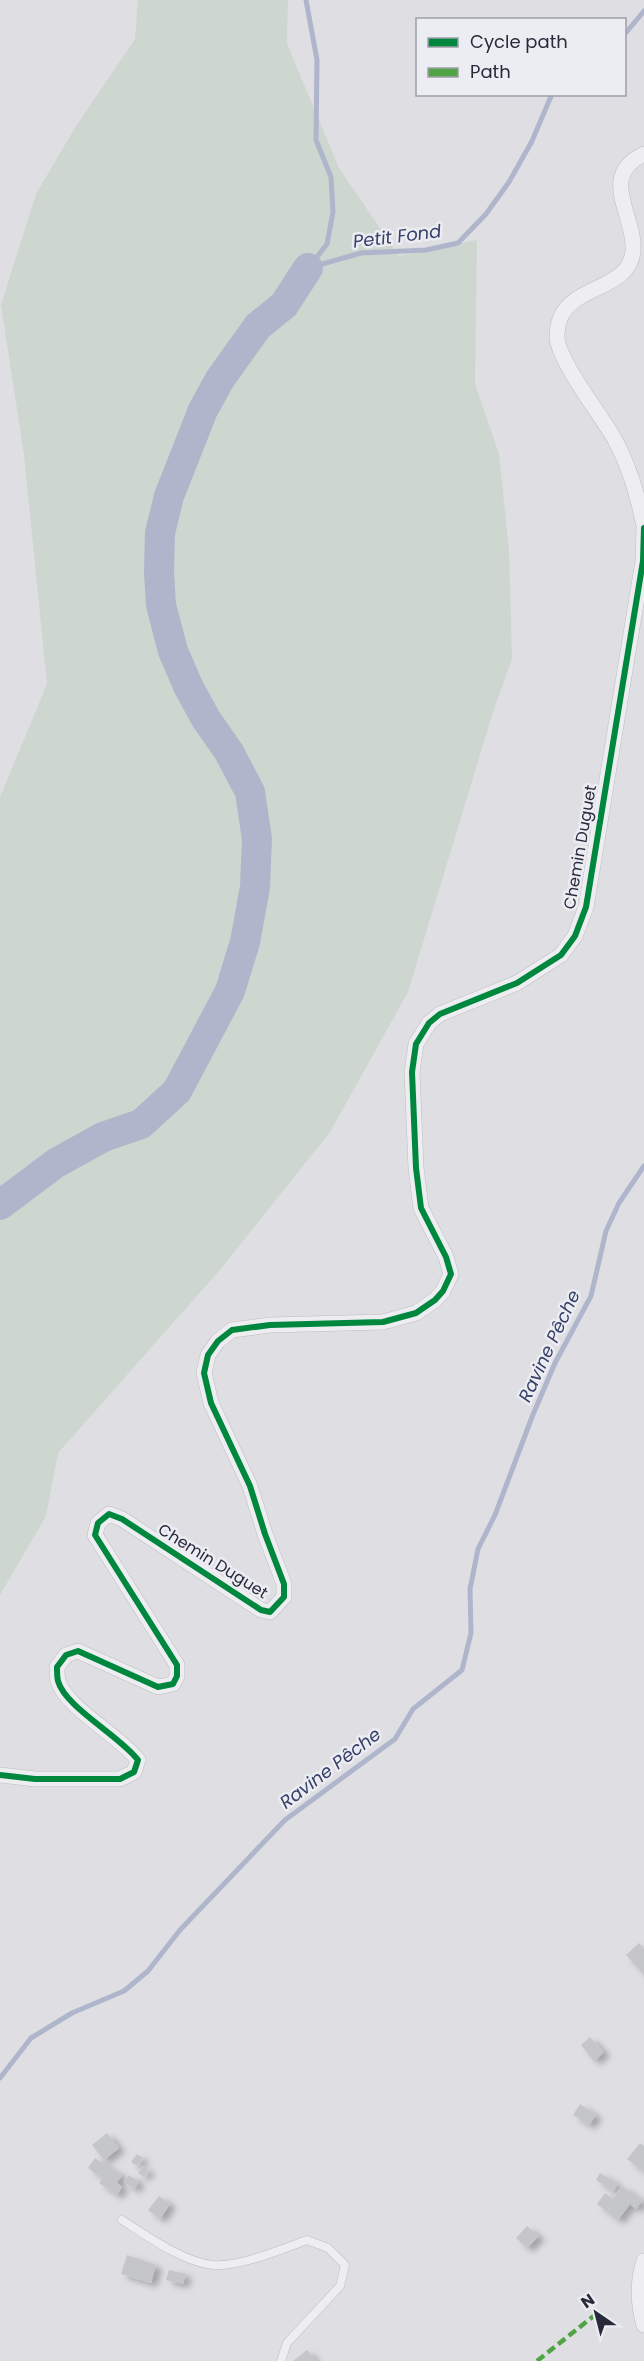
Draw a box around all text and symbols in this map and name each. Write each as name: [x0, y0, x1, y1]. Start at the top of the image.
legend: [416, 18, 626, 96]
text: Cycle path: [470, 29, 568, 54]
text: Path: [470, 59, 511, 84]
water label: Petit Fond: [351, 218, 443, 254]
street label: Chemin Duguet: [558, 783, 602, 911]
water label: Ravine Pêche: [512, 1286, 586, 1406]
street label: Chemin Duguet: [154, 1518, 273, 1604]
water label: Ravine Pêche: [274, 1722, 386, 1814]
north arrow: [566, 2283, 626, 2343]
text: N: [576, 2288, 599, 2314]

